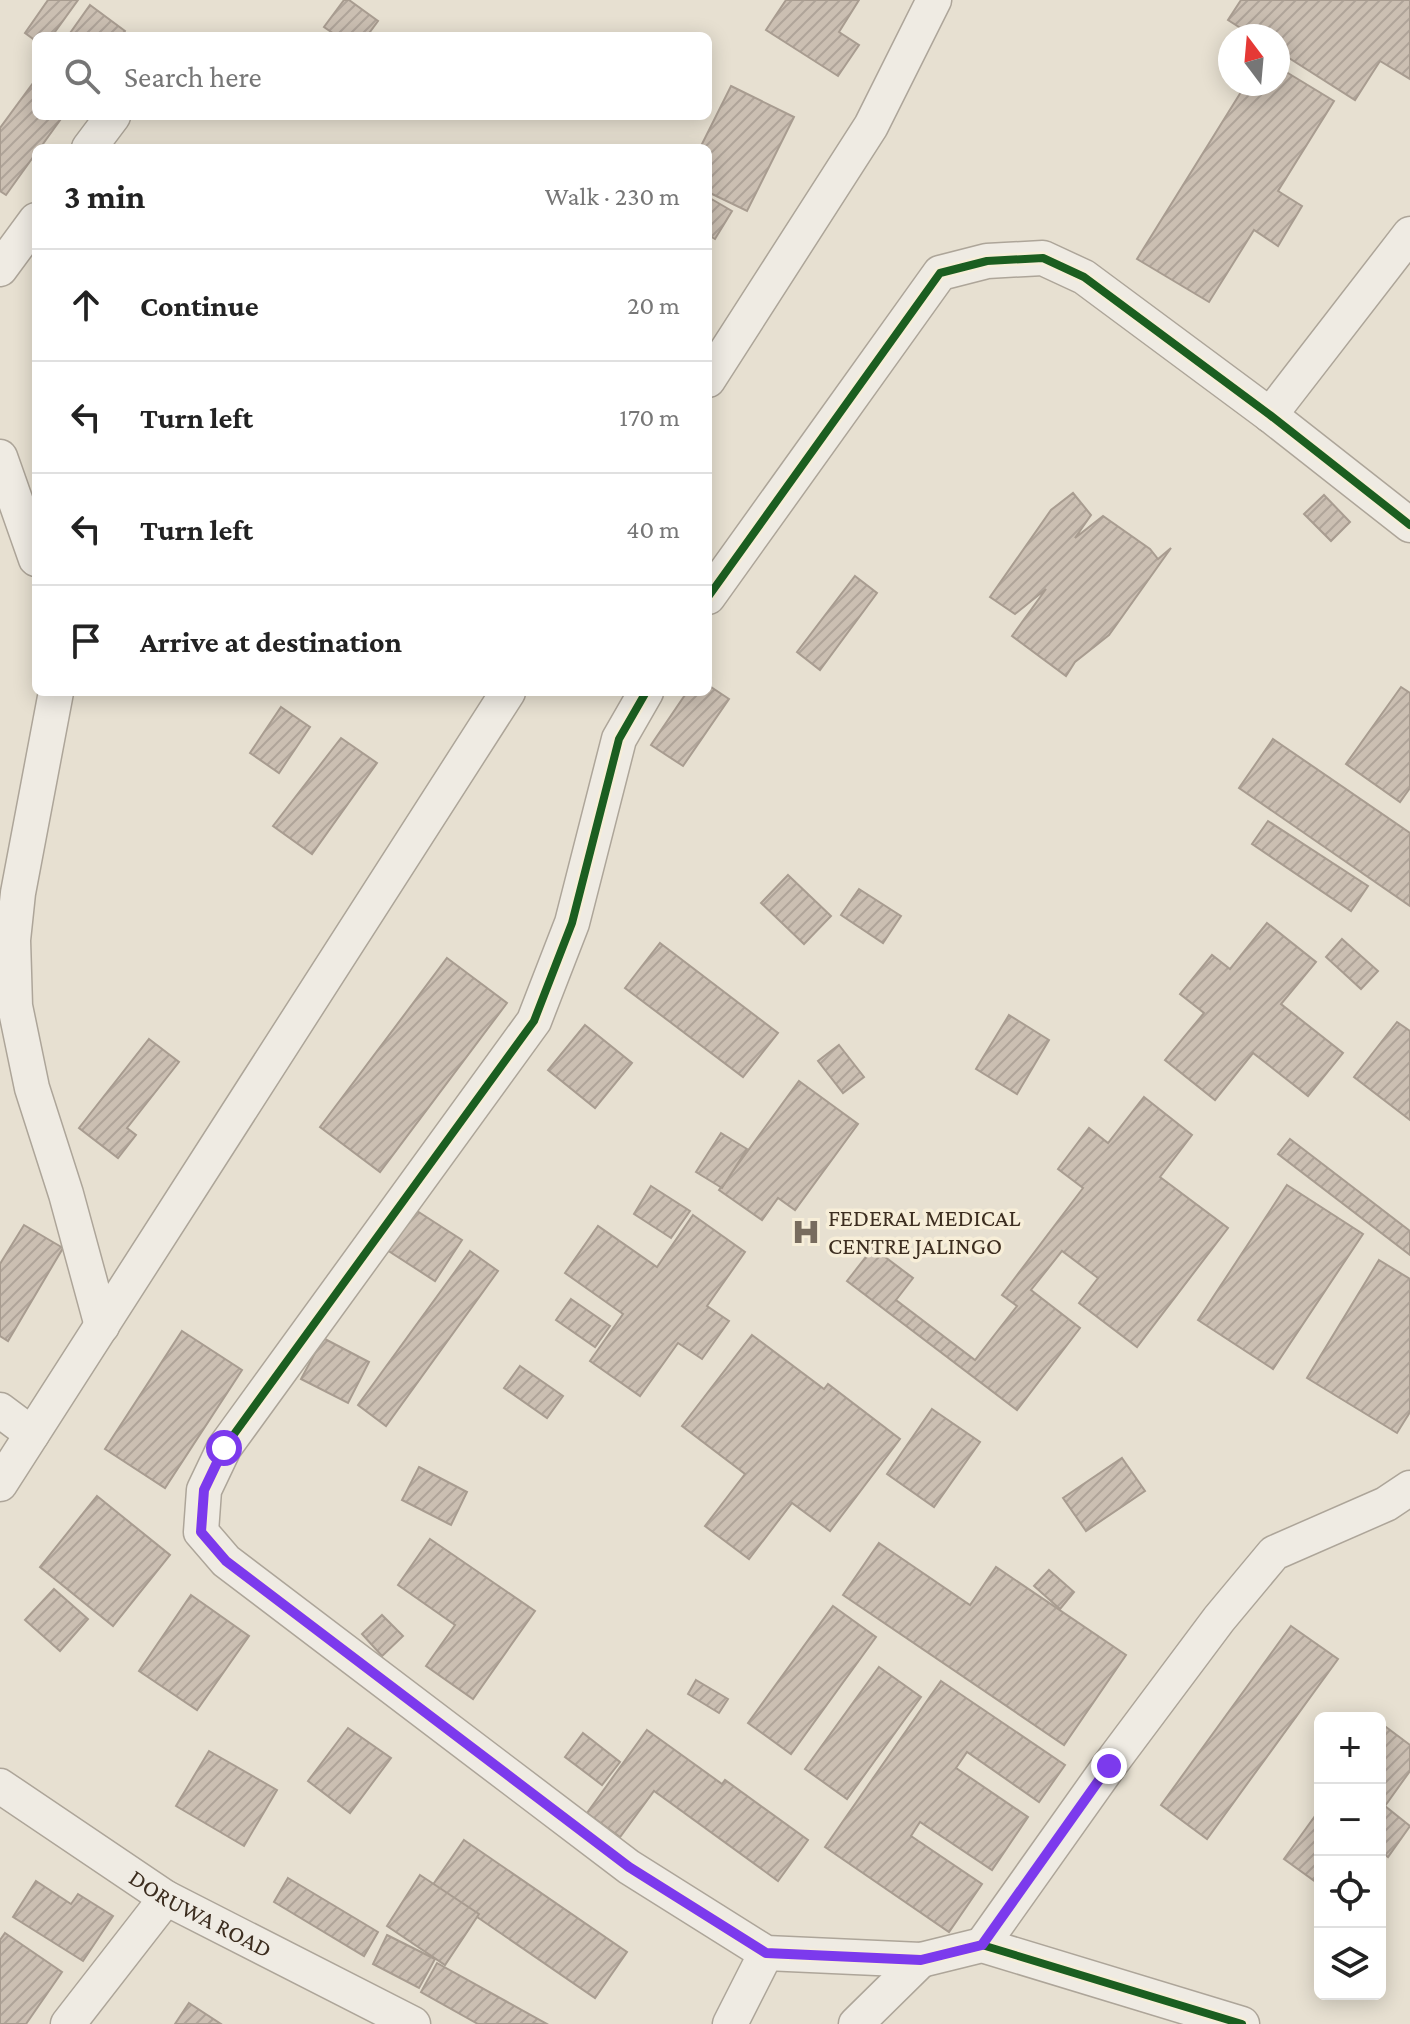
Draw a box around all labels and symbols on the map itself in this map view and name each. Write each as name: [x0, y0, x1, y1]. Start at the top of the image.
north arrow: [1218, 24, 1290, 96]
place label: FEDERAL MEDICAL CENTRE JALINGO: [828, 1204, 1020, 1259]
hospital icon: FEDERAL MEDICAL CENTRE JALINGO: [791, 1217, 821, 1247]
route start: [206, 1430, 242, 1466]
route end: [1091, 1748, 1127, 1784]
street label: DORUWA ROAD: [124, 1863, 277, 1963]

